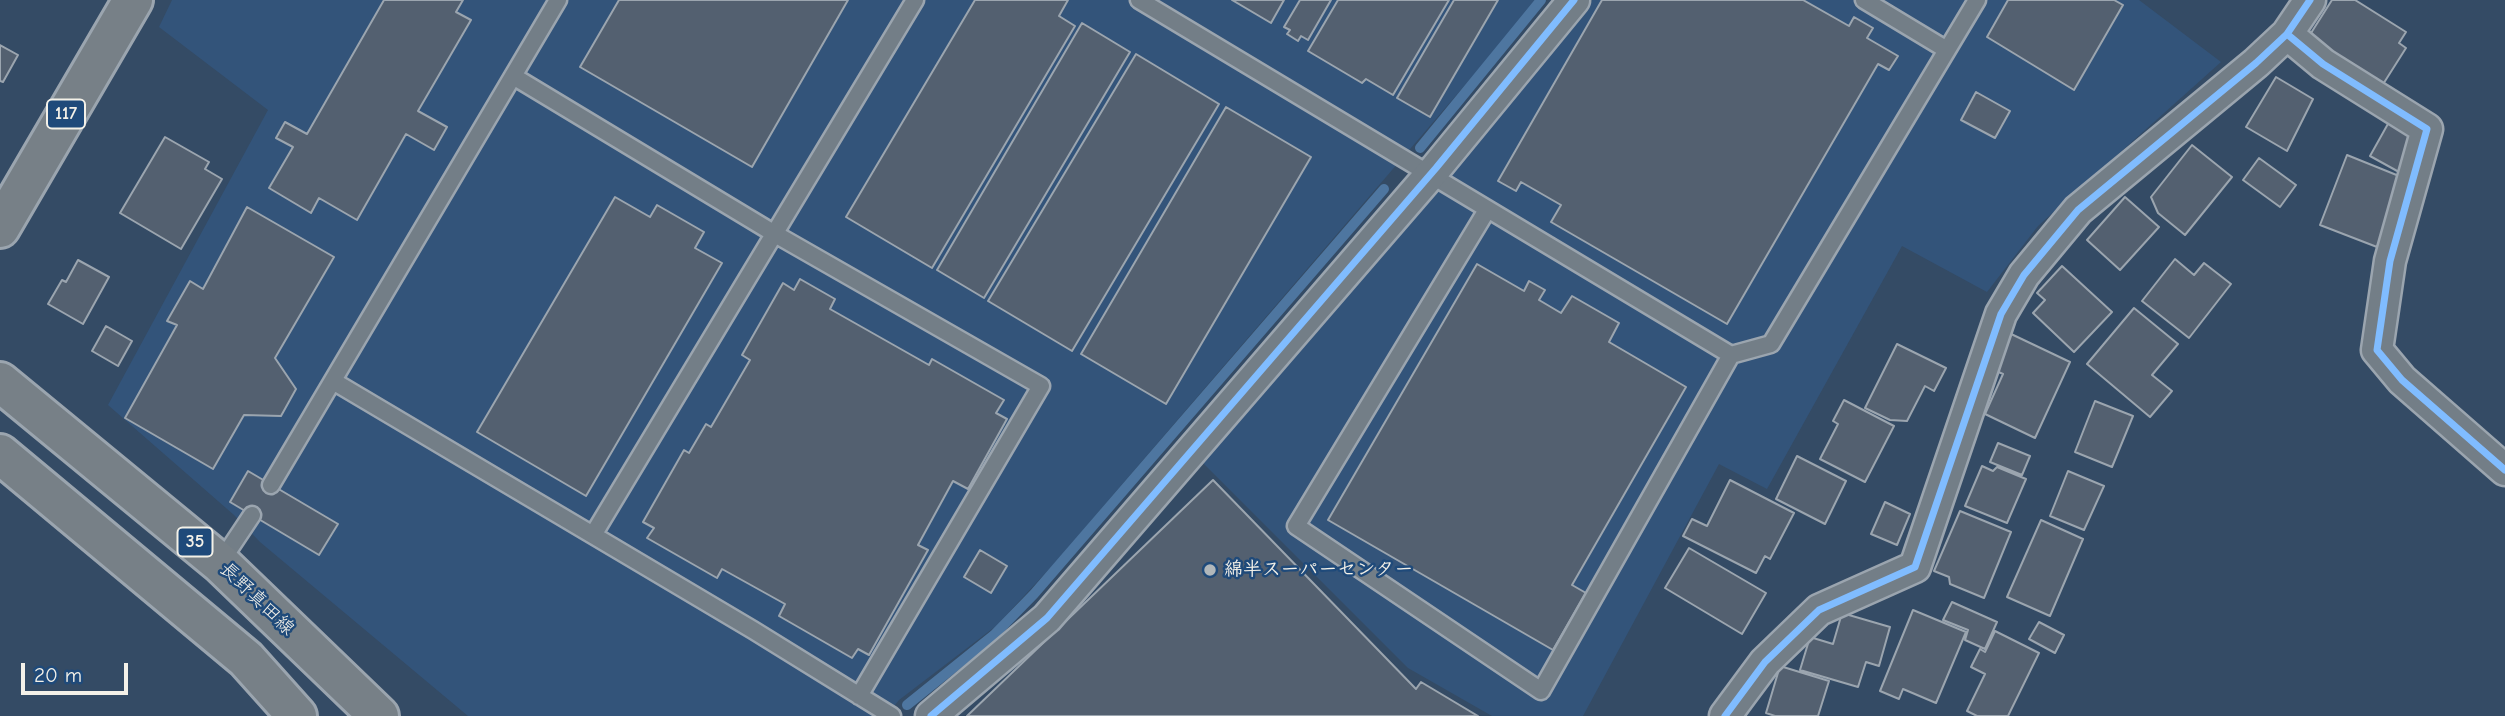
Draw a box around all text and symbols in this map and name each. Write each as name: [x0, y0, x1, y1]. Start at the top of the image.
road number: 117: [47, 100, 85, 128]
road number: 35: [178, 528, 212, 556]
street label: 長野真田線: [215, 558, 299, 640]
place label: 綿半スーパーセンター: [1224, 559, 1413, 581]
marker: 綿半スーパーセンター: [1202, 562, 1218, 578]
scale bar: [24, 650, 131, 694]
text: 20 m: [34, 663, 82, 687]

